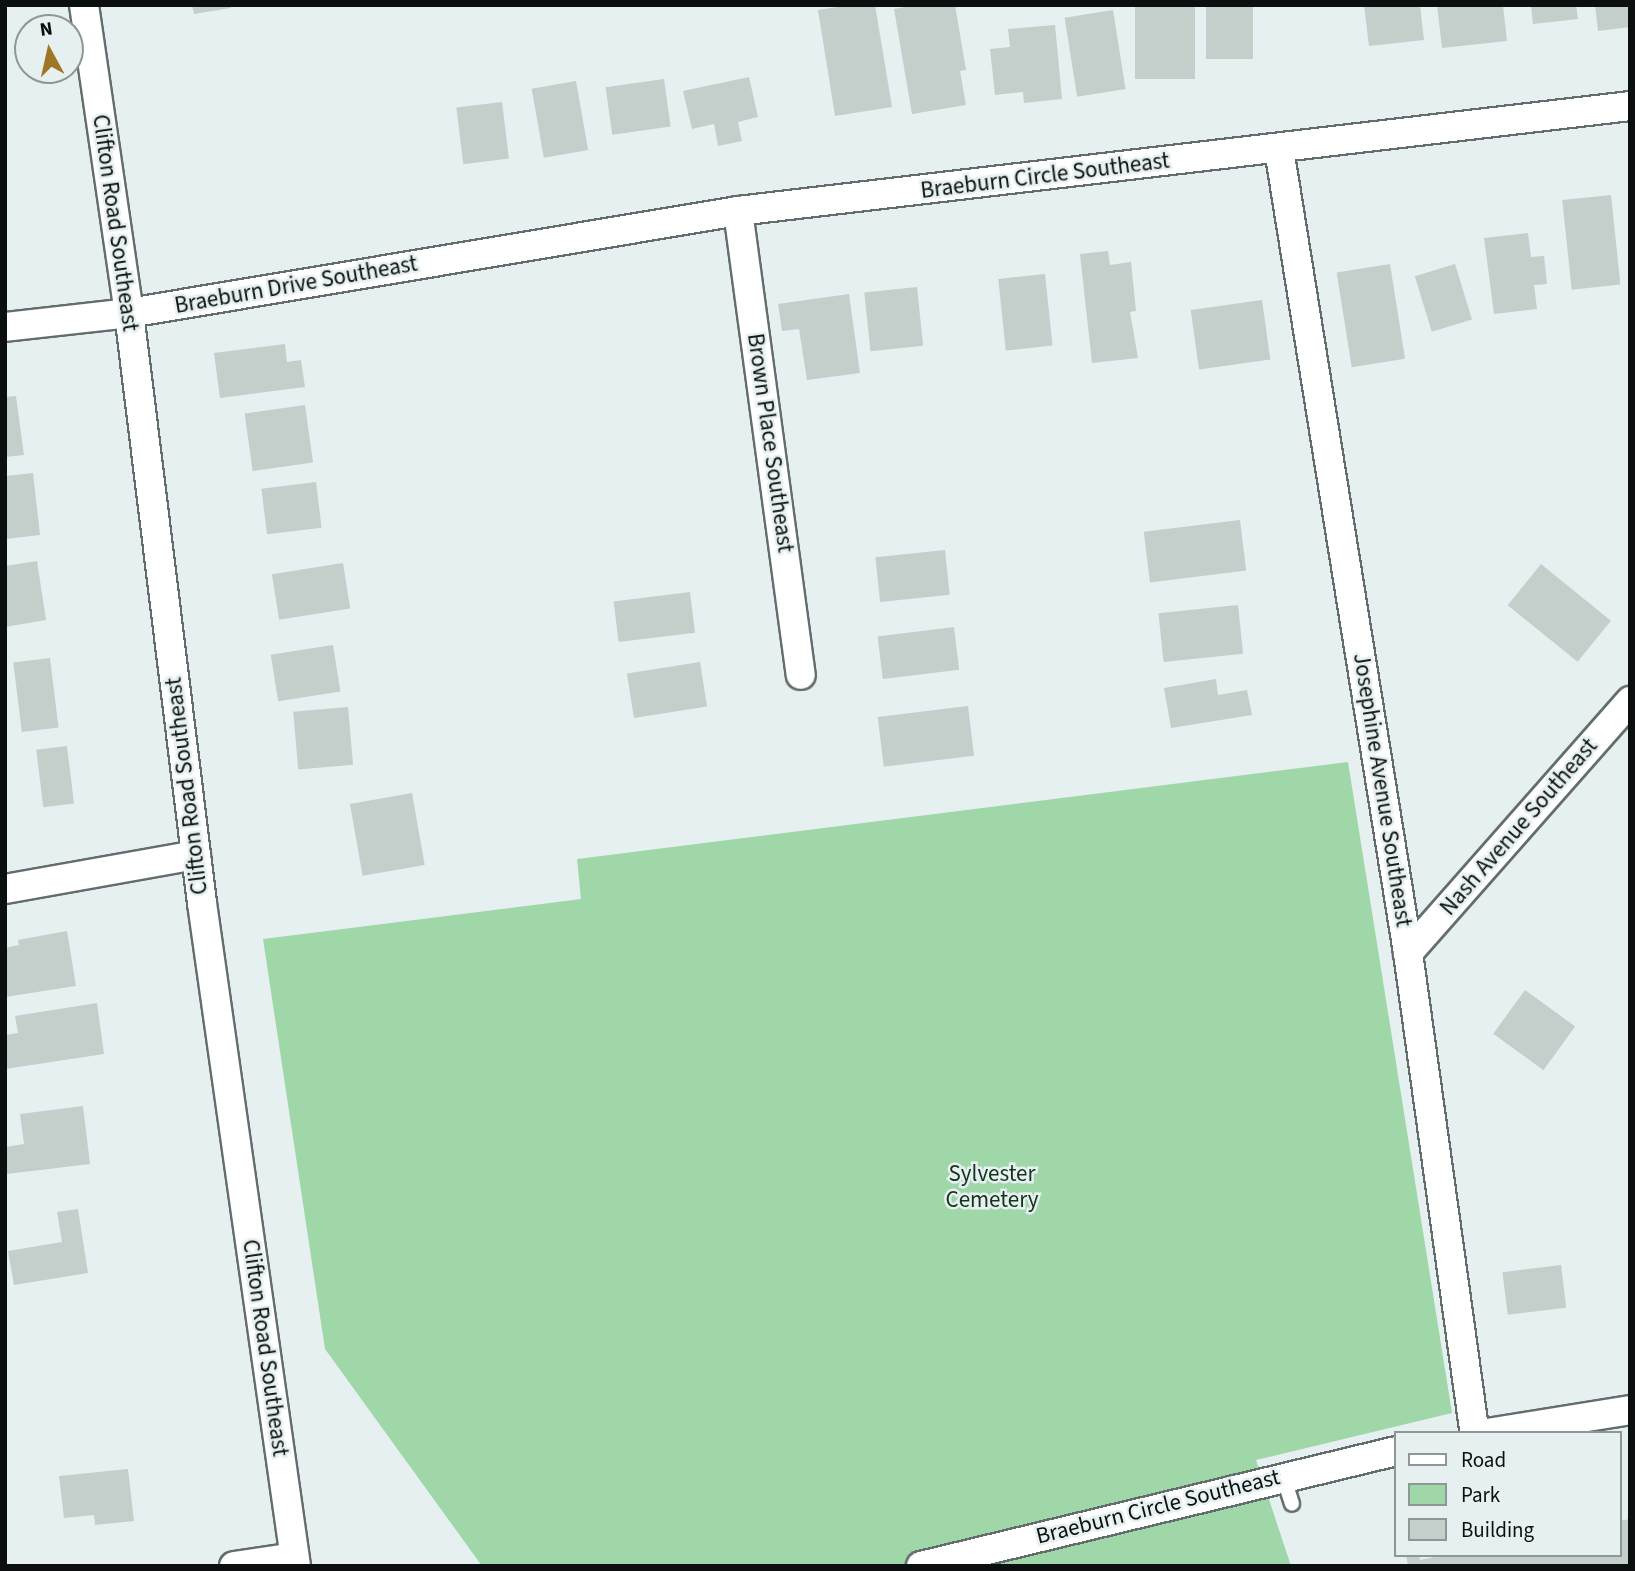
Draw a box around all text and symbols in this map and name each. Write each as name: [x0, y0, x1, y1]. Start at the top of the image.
north arrow: [14, 14, 84, 84]
text: N: [38, 15, 54, 44]
street label: Clifton Road Southeast: [86, 113, 144, 333]
street label: Braeburn Circle Southeast: [919, 147, 1171, 205]
street label: Braeburn Drive Southeast: [172, 250, 420, 320]
street label: Brown Place Southeast: [741, 332, 799, 554]
street label: Josephine Avenue Southeast: [1347, 651, 1417, 929]
street label: Clifton Road Southeast: [160, 676, 214, 896]
street label: Nash Avenue Southeast: [1434, 733, 1604, 921]
park label: Sylvester Cemetery: [946, 1160, 1038, 1214]
street label: Clifton Road Southeast: [236, 1238, 294, 1458]
legend: [1394, 1431, 1621, 1557]
text: Road: [1461, 1445, 1506, 1475]
street label: Braeburn Circle Southeast: [1033, 1463, 1283, 1551]
text: Park: [1461, 1480, 1500, 1510]
text: Building: [1461, 1515, 1534, 1545]

